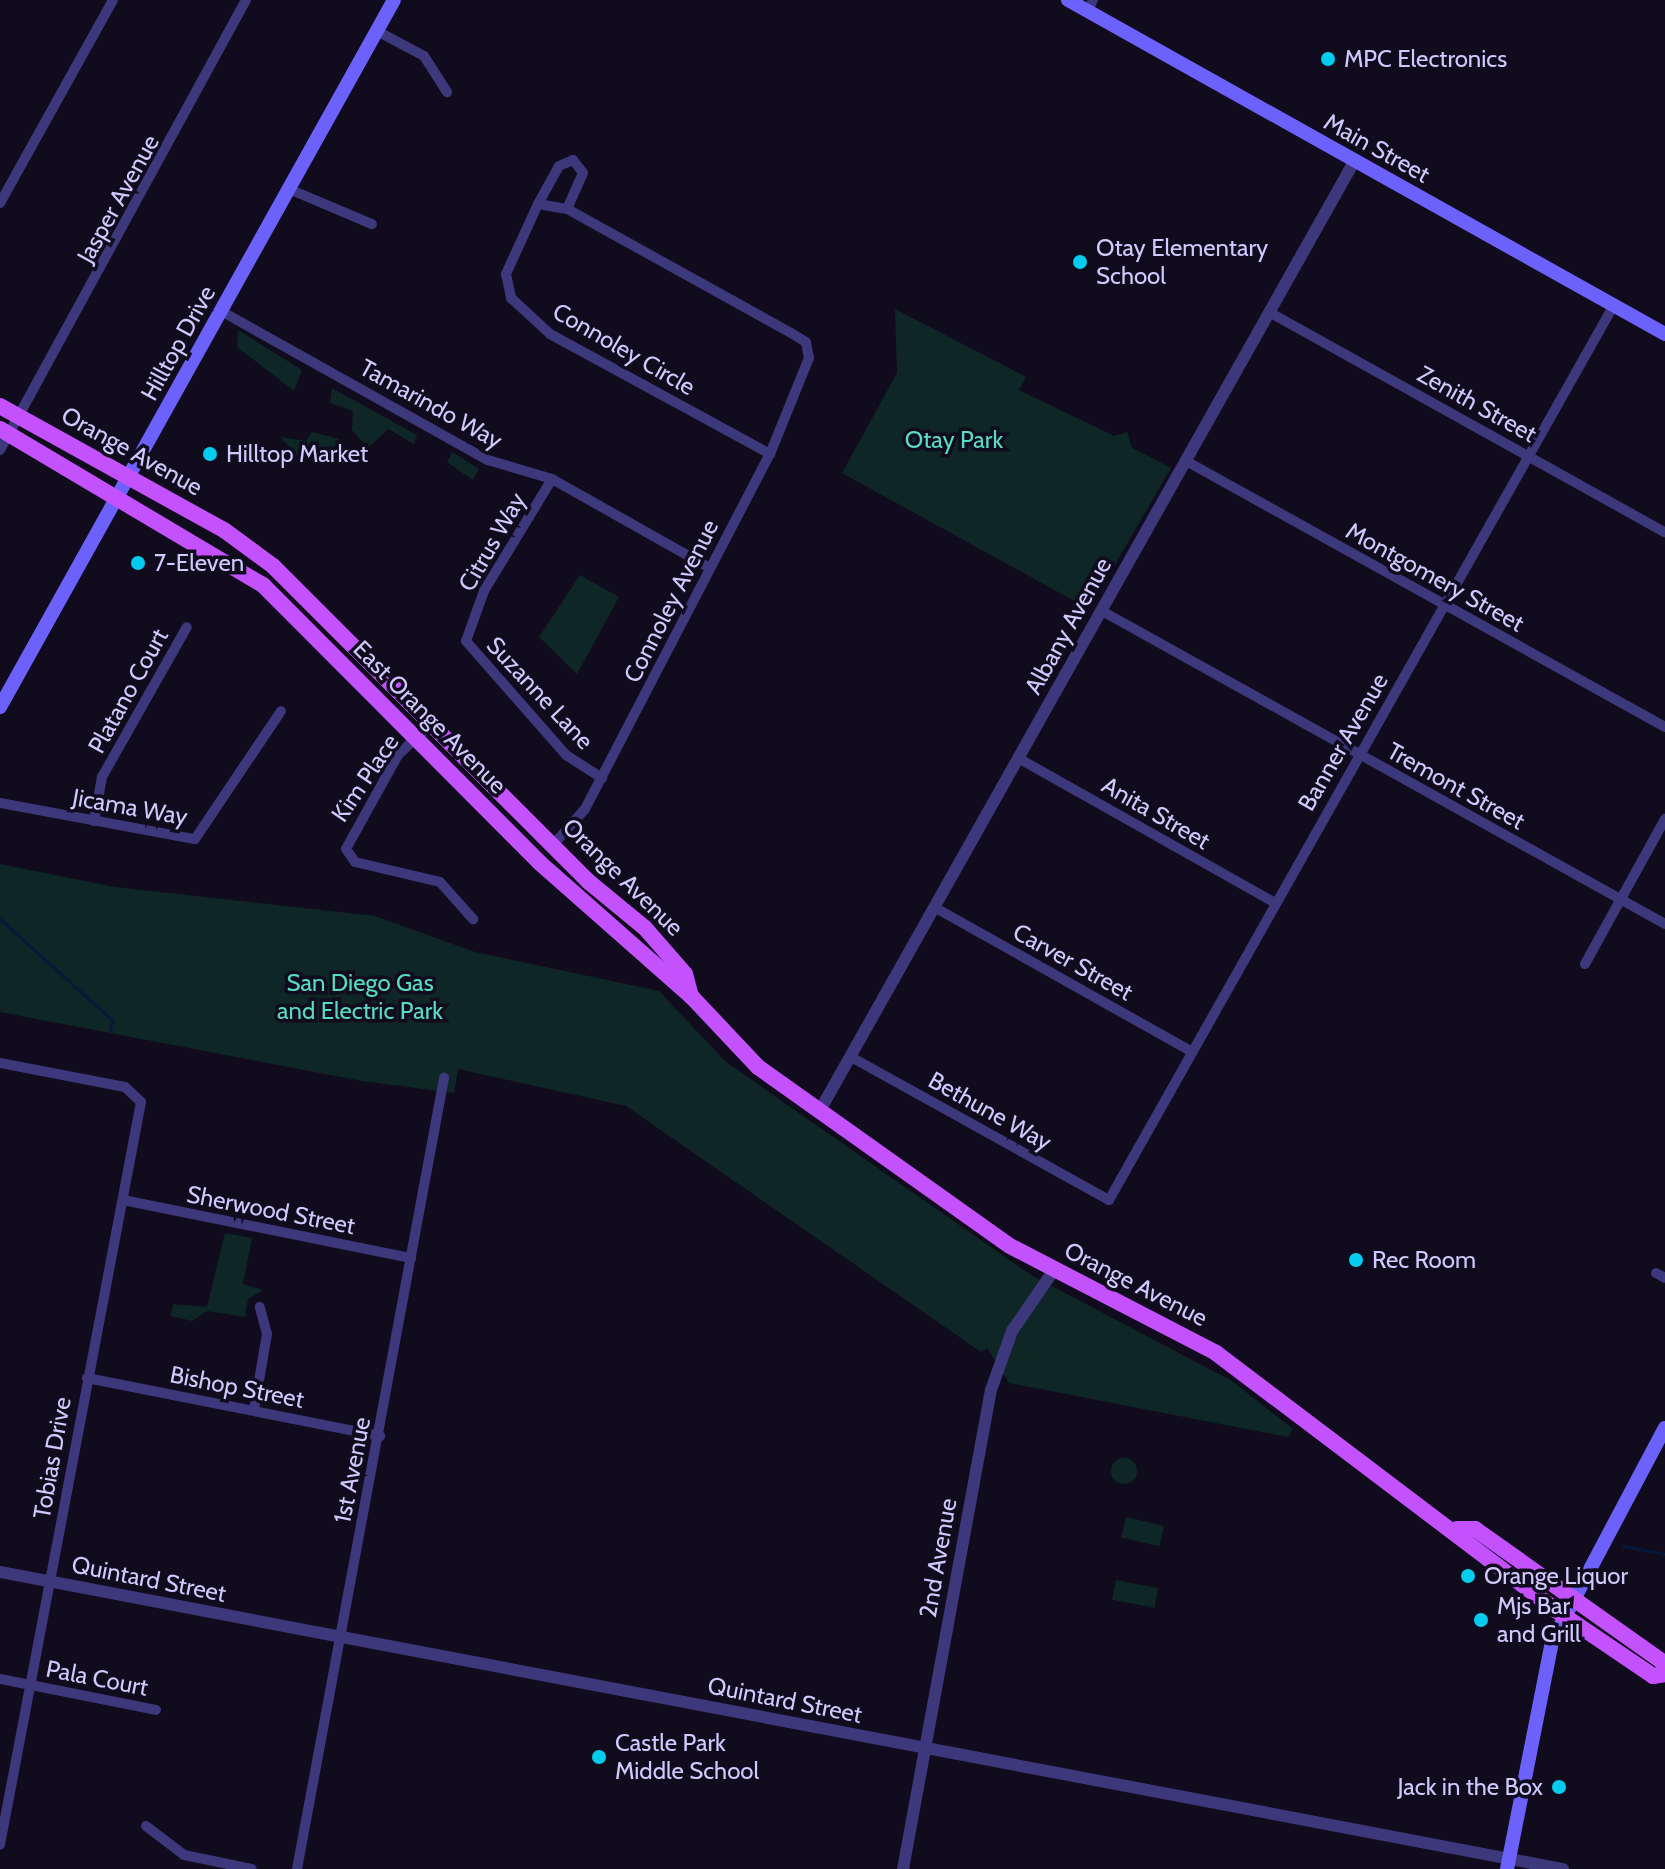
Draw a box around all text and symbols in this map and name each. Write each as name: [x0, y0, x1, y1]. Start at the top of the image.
place label: MPC Electronics: [1344, 45, 1507, 73]
marker: MPC Electronics: [1319, 50, 1337, 68]
street label: Main Street: [1319, 107, 1435, 189]
street label: Jasper Avenue: [71, 130, 165, 268]
place label: Otay Elementary School: [1096, 234, 1268, 290]
marker: Otay Elementary School: [1071, 253, 1089, 271]
street label: Hilltop Drive: [135, 281, 221, 405]
street label: Connoley Circle: [548, 297, 700, 401]
street label: Tamarindo Way: [355, 353, 507, 455]
street label: Zenith Street: [1413, 360, 1541, 448]
street label: Orange Avenue: [57, 400, 207, 502]
park label: Otay Park: [905, 426, 1003, 454]
place label: Hilltop Market: [226, 440, 368, 468]
marker: Hilltop Market: [201, 445, 219, 463]
street label: Citrus Way: [452, 488, 532, 596]
street label: Connoley Avenue: [618, 515, 724, 687]
street label: Montgomery Street: [1341, 516, 1529, 638]
place label: 7-Eleven: [154, 549, 244, 577]
street label: Albany Avenue: [1019, 553, 1117, 699]
marker: 7-Eleven: [129, 554, 147, 572]
street label: Platano Court: [82, 624, 174, 758]
street label: Suzanne Lane: [481, 631, 599, 755]
street label: East Orange Avenue: [347, 634, 513, 800]
street label: Banner Avenue: [1292, 668, 1394, 816]
street label: Kim Place: [325, 729, 405, 827]
street label: Tremont Street: [1382, 736, 1530, 836]
street label: Anita Street: [1097, 771, 1215, 855]
street label: Jicama Way: [70, 783, 190, 831]
street label: Orange Avenue: [557, 812, 689, 942]
street label: Carver Street: [1008, 917, 1138, 1007]
park label: San Diego Gas and Electric Park: [277, 969, 443, 1025]
street label: Bethune Way: [923, 1065, 1057, 1157]
street label: Sherwood Street: [184, 1180, 358, 1240]
street label: Orange Avenue: [1060, 1236, 1212, 1332]
place label: Rec Room: [1372, 1246, 1476, 1274]
marker: Rec Room: [1347, 1251, 1365, 1269]
street label: Bishop Street: [168, 1360, 306, 1414]
street label: Tobias Drive: [27, 1395, 77, 1521]
street label: 1st Avenue: [328, 1415, 376, 1525]
street label: 2nd Avenue: [913, 1496, 963, 1620]
street label: Quintard Street: [69, 1550, 229, 1608]
place label: Orange Liquor: [1484, 1562, 1628, 1590]
marker: Orange Liquor: [1459, 1567, 1477, 1585]
place label: Mjs Bar and Grill: [1497, 1592, 1581, 1648]
marker: Mjs Bar and Grill: [1472, 1611, 1490, 1629]
street label: Pala Court: [44, 1654, 150, 1702]
street label: Quintard Street: [705, 1671, 865, 1729]
place label: Castle Park Middle School: [615, 1729, 759, 1785]
marker: Castle Park Middle School: [590, 1748, 608, 1766]
place label: Jack in the Box: [1397, 1773, 1543, 1801]
marker: Jack in the Box: [1550, 1778, 1568, 1796]

